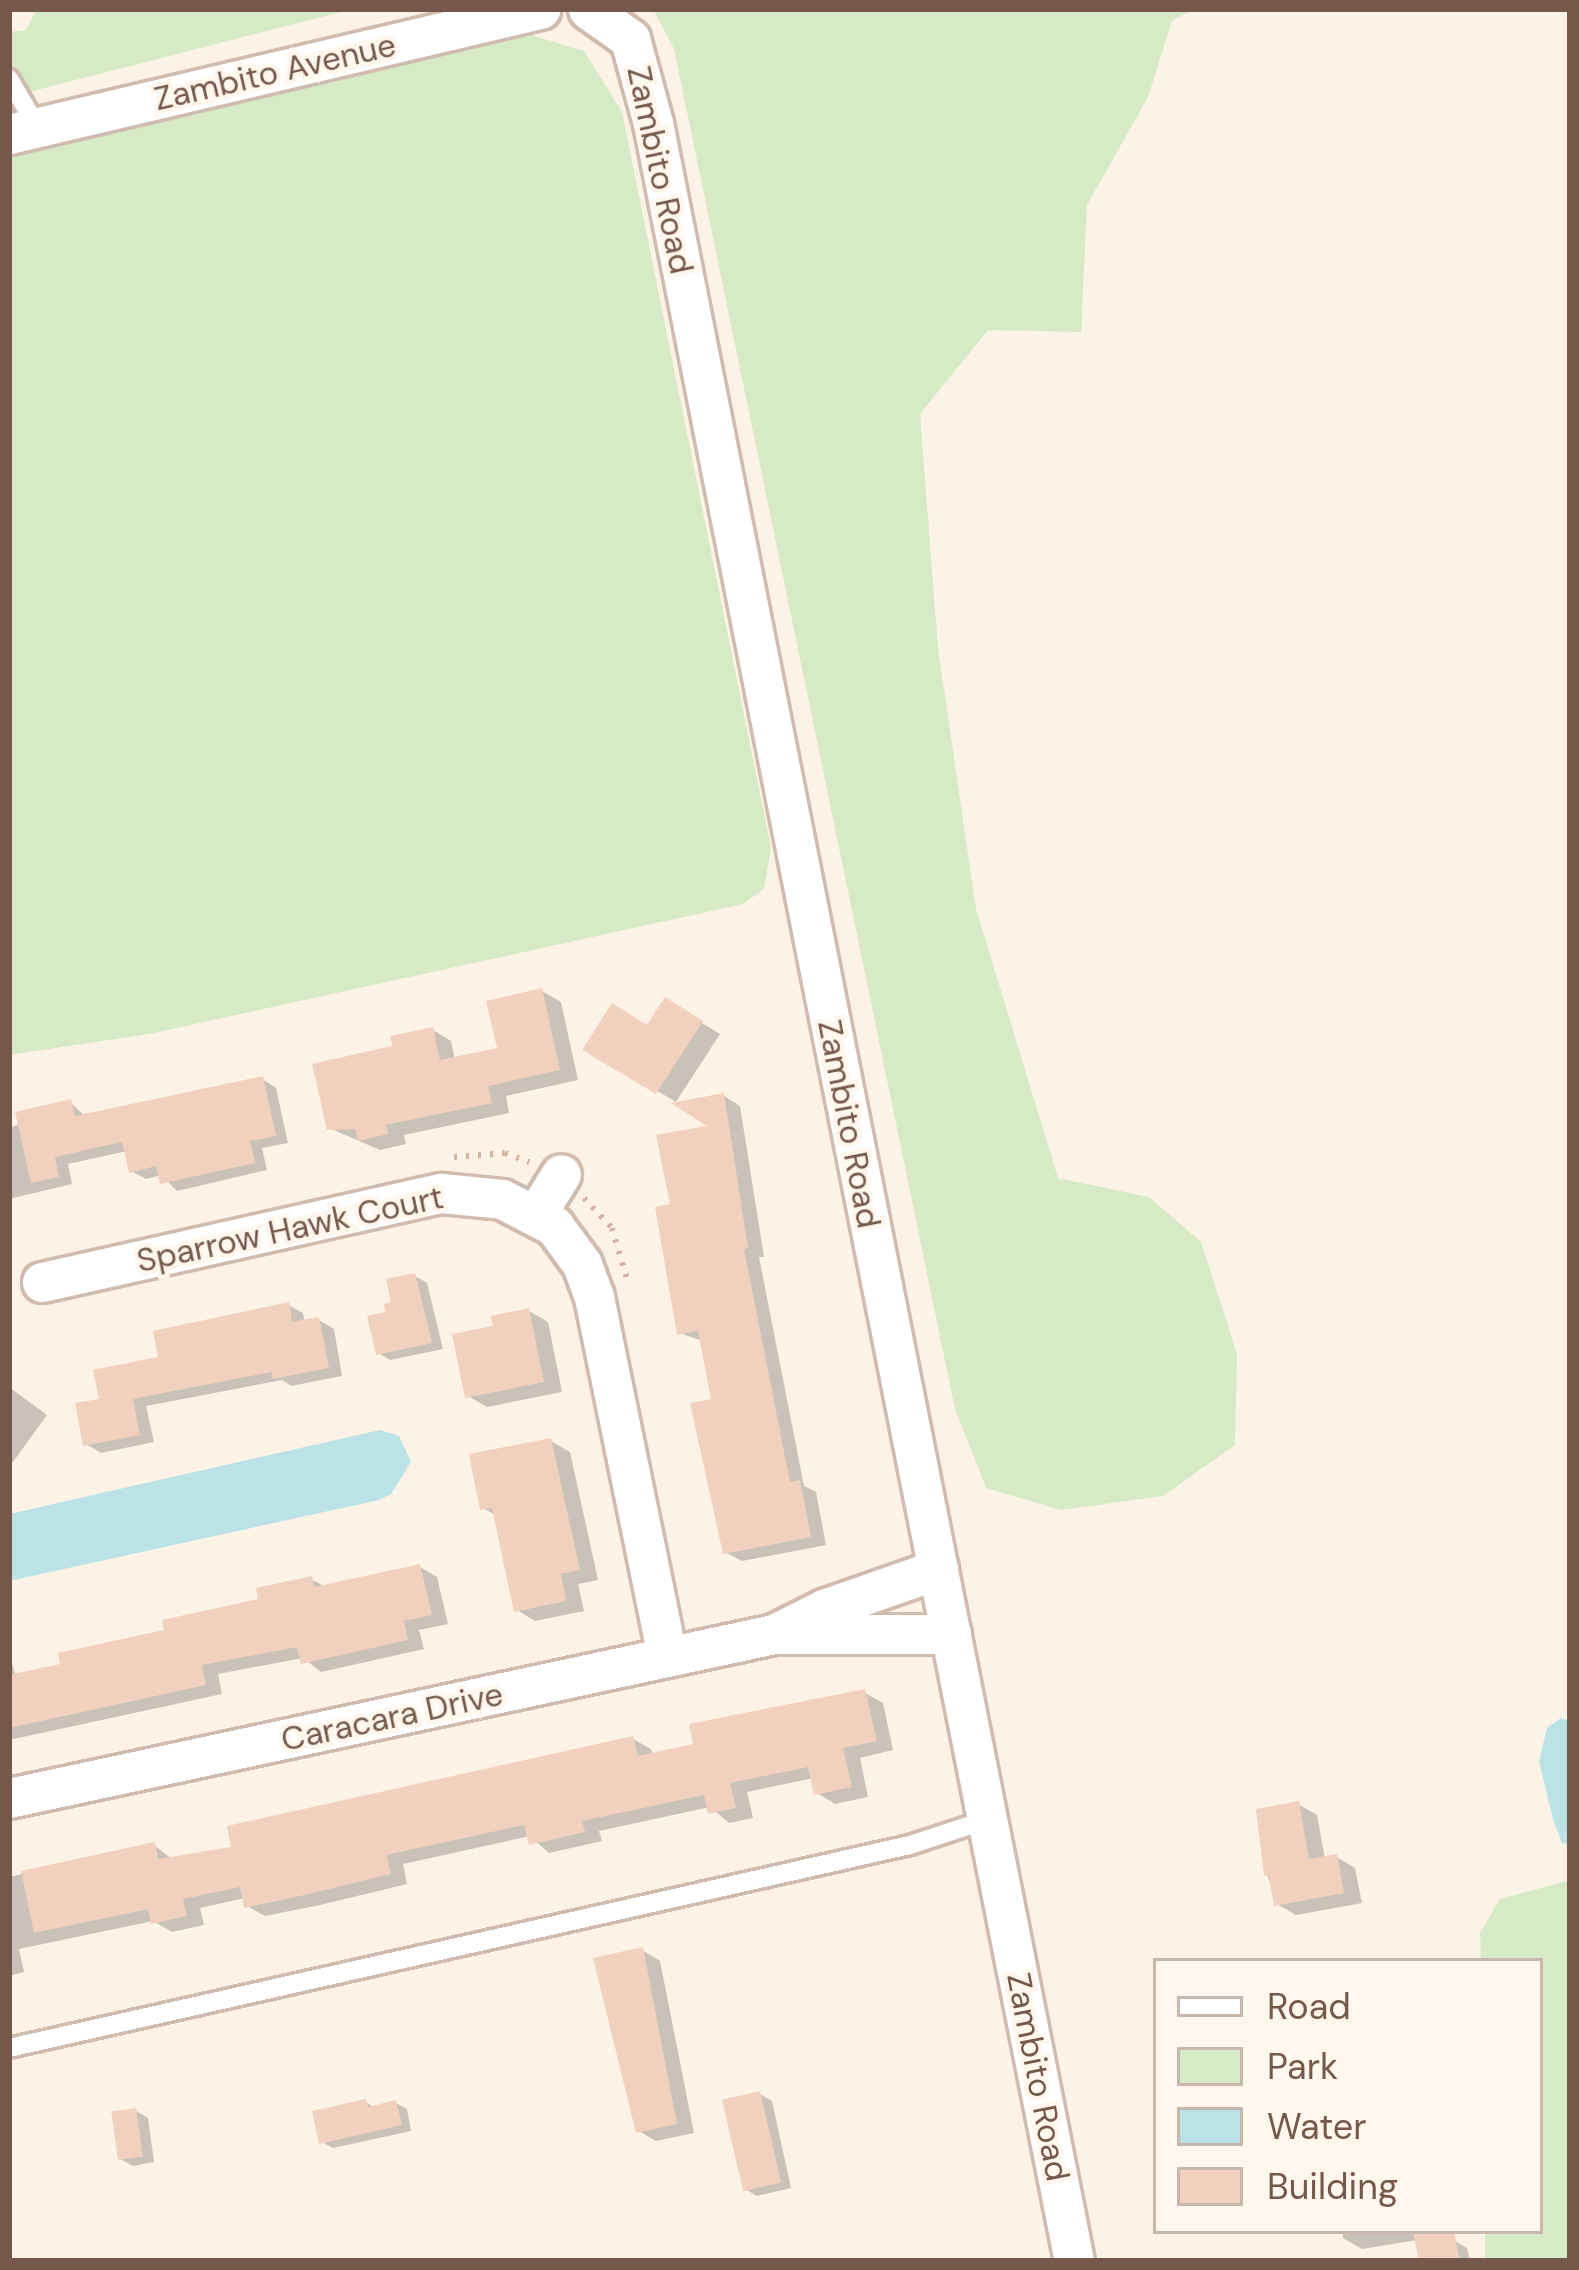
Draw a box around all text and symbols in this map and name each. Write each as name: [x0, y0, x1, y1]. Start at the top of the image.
street label: Zambito Avenue: [150, 25, 400, 119]
street label: Zambito Road: [619, 62, 701, 278]
street label: Zambito Road: [809, 1016, 889, 1232]
street label: Sparrow Hawk Court: [133, 1177, 447, 1281]
street label: Caracara Drive: [278, 1674, 506, 1760]
legend: [1153, 1958, 1543, 2234]
street label: Zambito Road: [998, 1969, 1078, 2185]
text: Road: [1267, 1983, 1351, 2030]
text: Park: [1267, 2043, 1338, 2090]
text: Water: [1267, 2103, 1367, 2150]
text: Building: [1267, 2163, 1398, 2210]

